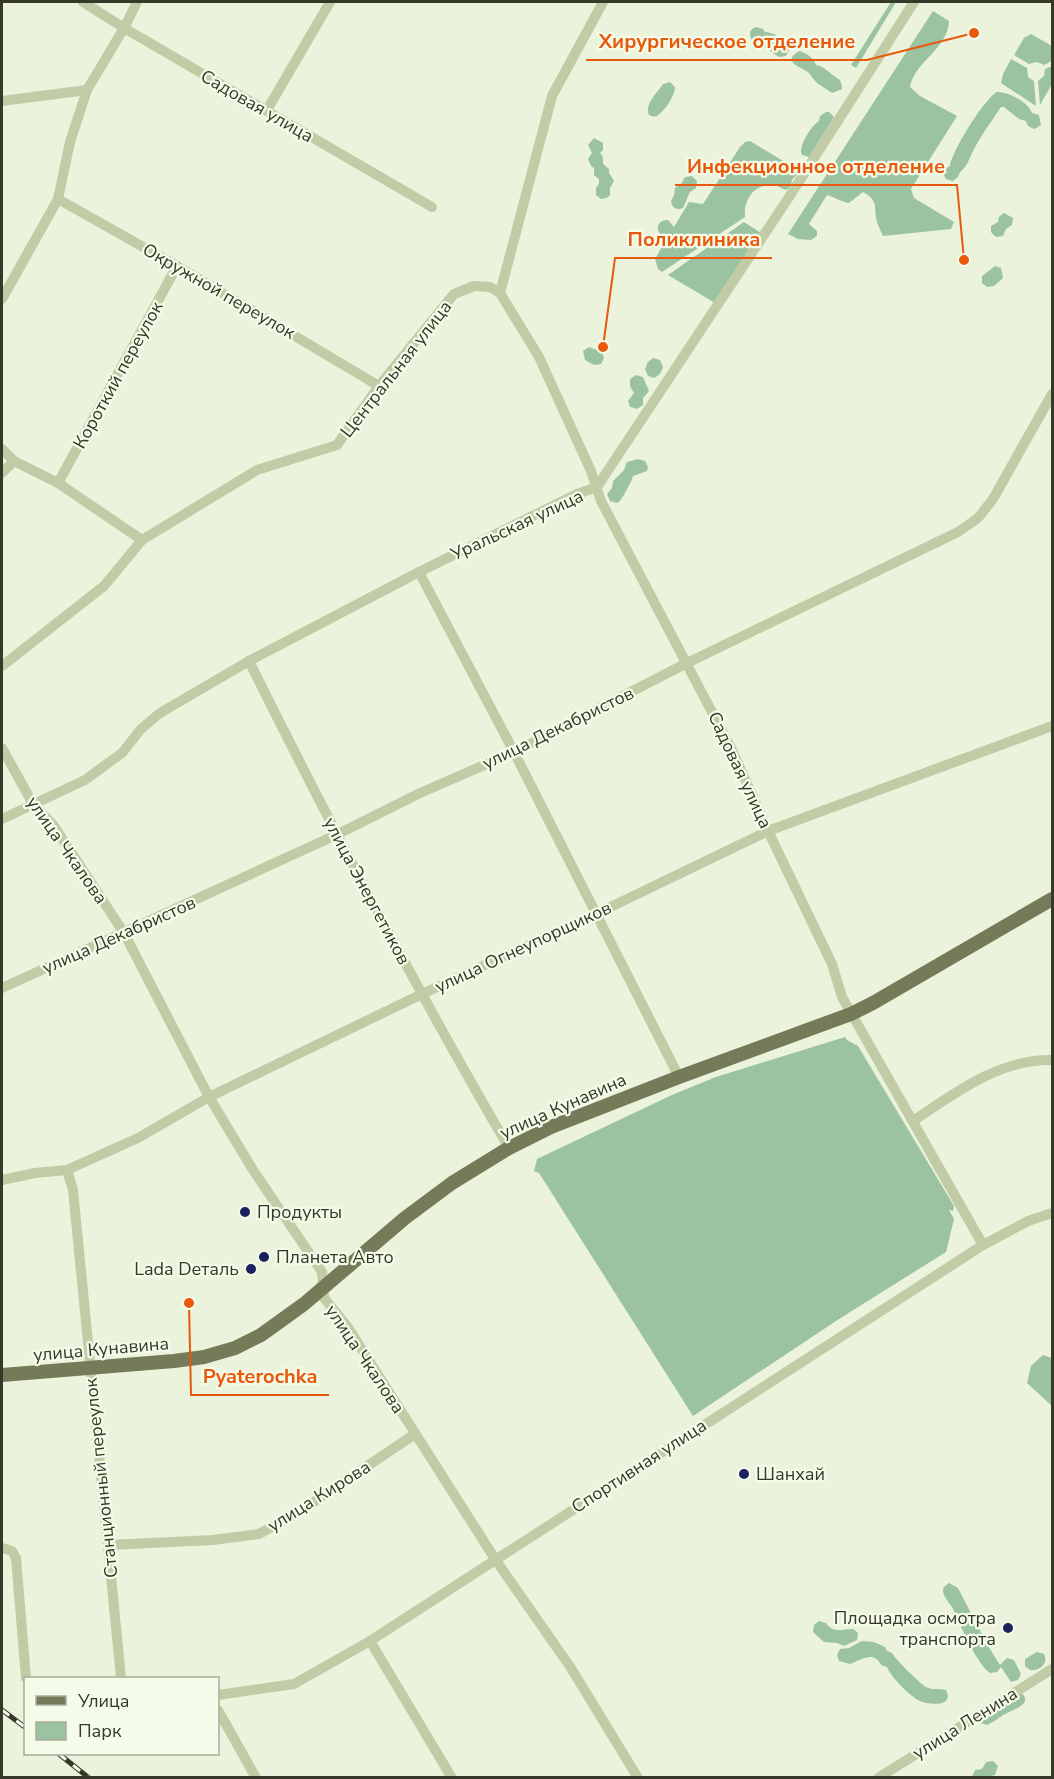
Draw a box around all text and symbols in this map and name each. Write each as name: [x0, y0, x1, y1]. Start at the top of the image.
callout: Хирургическое отделение: [586, 22, 867, 60]
text: Хирургическое отделение: [598, 28, 855, 55]
street label: Садовая улица: [196, 64, 318, 148]
callout: Инфекционное отделение: [675, 147, 957, 185]
text: Инфекционное отделение: [687, 153, 945, 180]
callout: Поликлиника: [615, 220, 772, 258]
text: Поликлиника: [628, 226, 760, 253]
street label: Окружной переулок: [138, 237, 300, 345]
street label: Центральная улица: [335, 296, 457, 442]
street label: Короткий переулок: [67, 297, 169, 453]
street label: Уральская улица: [446, 484, 587, 567]
street label: улица Декабристов: [478, 681, 638, 775]
street label: Садовая улица: [702, 708, 778, 832]
street label: улица Чкалова: [21, 791, 113, 909]
street label: улица Энергетиков: [318, 813, 416, 969]
street label: улица Декабристов: [38, 890, 200, 980]
street label: улица Огнеупорщиков: [431, 895, 615, 999]
street label: улица Кунавина: [496, 1067, 630, 1145]
place label: Продукты: [257, 1200, 342, 1224]
marker: Продукты: [238, 1205, 252, 1219]
place label: Планета Авто: [276, 1245, 394, 1269]
marker: Планета Авто: [257, 1250, 271, 1264]
place label: Lada Dеталь: [134, 1257, 239, 1281]
marker: Lada Dеталь: [244, 1262, 258, 1276]
street label: улица Чкалова: [320, 1300, 410, 1418]
street label: улица Кунавина: [32, 1331, 170, 1367]
callout: Pyaterochka: [191, 1357, 329, 1395]
text: Pyaterochka: [203, 1363, 317, 1390]
street label: Станционный переулок: [79, 1376, 123, 1579]
street label: Спортивная улица: [567, 1413, 711, 1519]
street label: улица Кирова: [263, 1455, 375, 1537]
place label: Шанхай: [756, 1462, 825, 1486]
marker: Шанхай: [737, 1467, 751, 1481]
place label: Площадка осмотра транспорта: [834, 1606, 996, 1651]
marker: Площадка осмотра транспорта: [1001, 1621, 1015, 1635]
legend: [24, 1677, 219, 1755]
street label: улица Ленина: [908, 1681, 1022, 1765]
text: Улица: [77, 1689, 129, 1713]
text: Парк: [78, 1719, 122, 1743]

